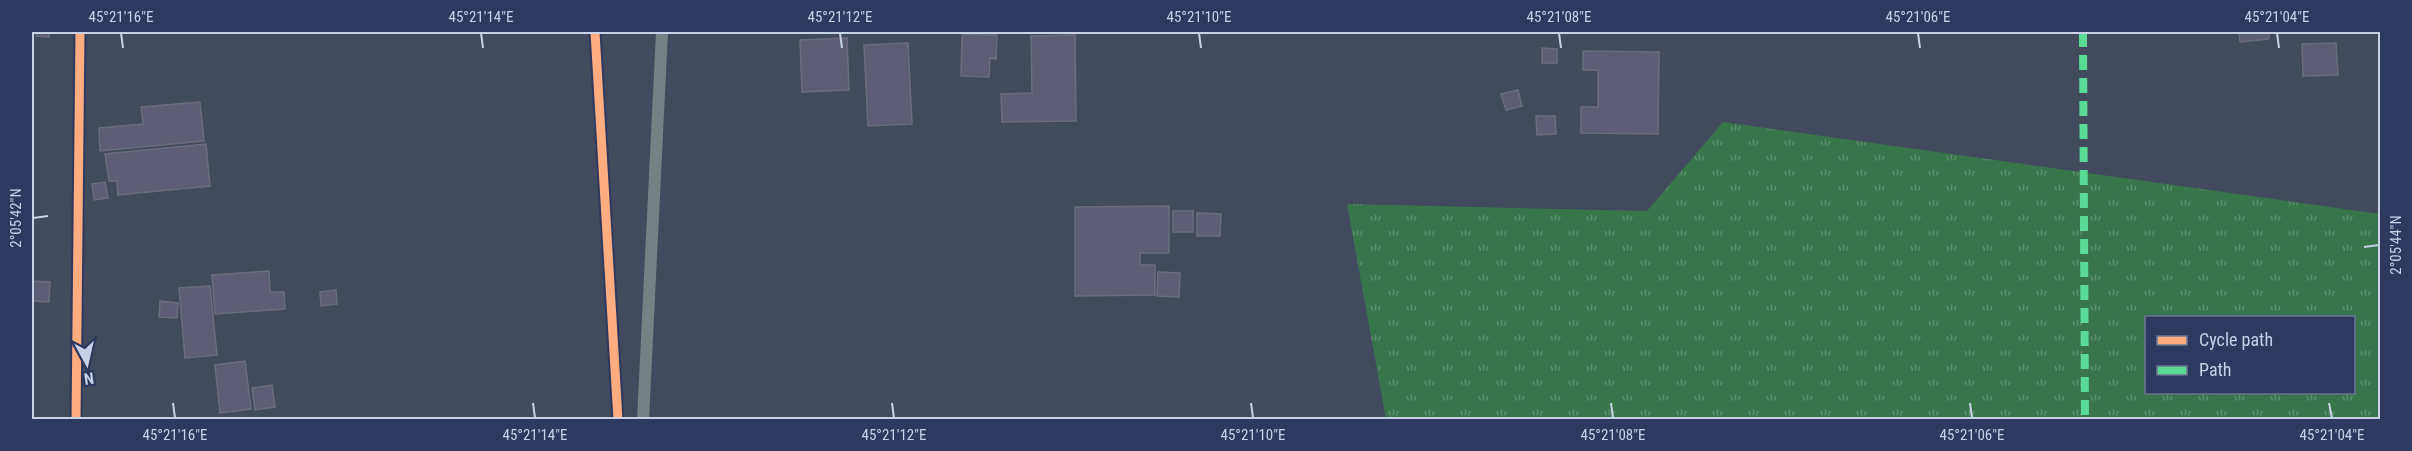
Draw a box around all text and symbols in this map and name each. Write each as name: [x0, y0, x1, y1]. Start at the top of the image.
text: 45°21'16"E: [89, 8, 153, 26]
text: 45°21'14"E: [449, 8, 513, 26]
text: 45°21'12"E: [808, 8, 872, 26]
text: 45°21'10"E: [1167, 8, 1231, 26]
text: 45°21'08"E: [1527, 8, 1591, 26]
text: 45°21'06"E: [1886, 8, 1950, 26]
text: 45°21'04"E: [2245, 8, 2309, 26]
text: 2°05'42"N: [7, 188, 25, 248]
text: 2°05'44"N: [2387, 215, 2405, 275]
legend: [2145, 316, 2355, 394]
text: Cycle path: [2199, 329, 2273, 350]
north arrow: [57, 334, 117, 394]
text: Path: [2199, 359, 2232, 380]
text: N: [83, 368, 95, 388]
text: 45°21'16"E: [143, 426, 207, 444]
text: 45°21'14"E: [503, 426, 567, 444]
text: 45°21'12"E: [862, 426, 926, 444]
text: 45°21'10"E: [1221, 426, 1285, 444]
text: 45°21'08"E: [1581, 426, 1645, 444]
text: 45°21'06"E: [1940, 426, 2004, 444]
text: 45°21'04"E: [2300, 426, 2364, 444]

